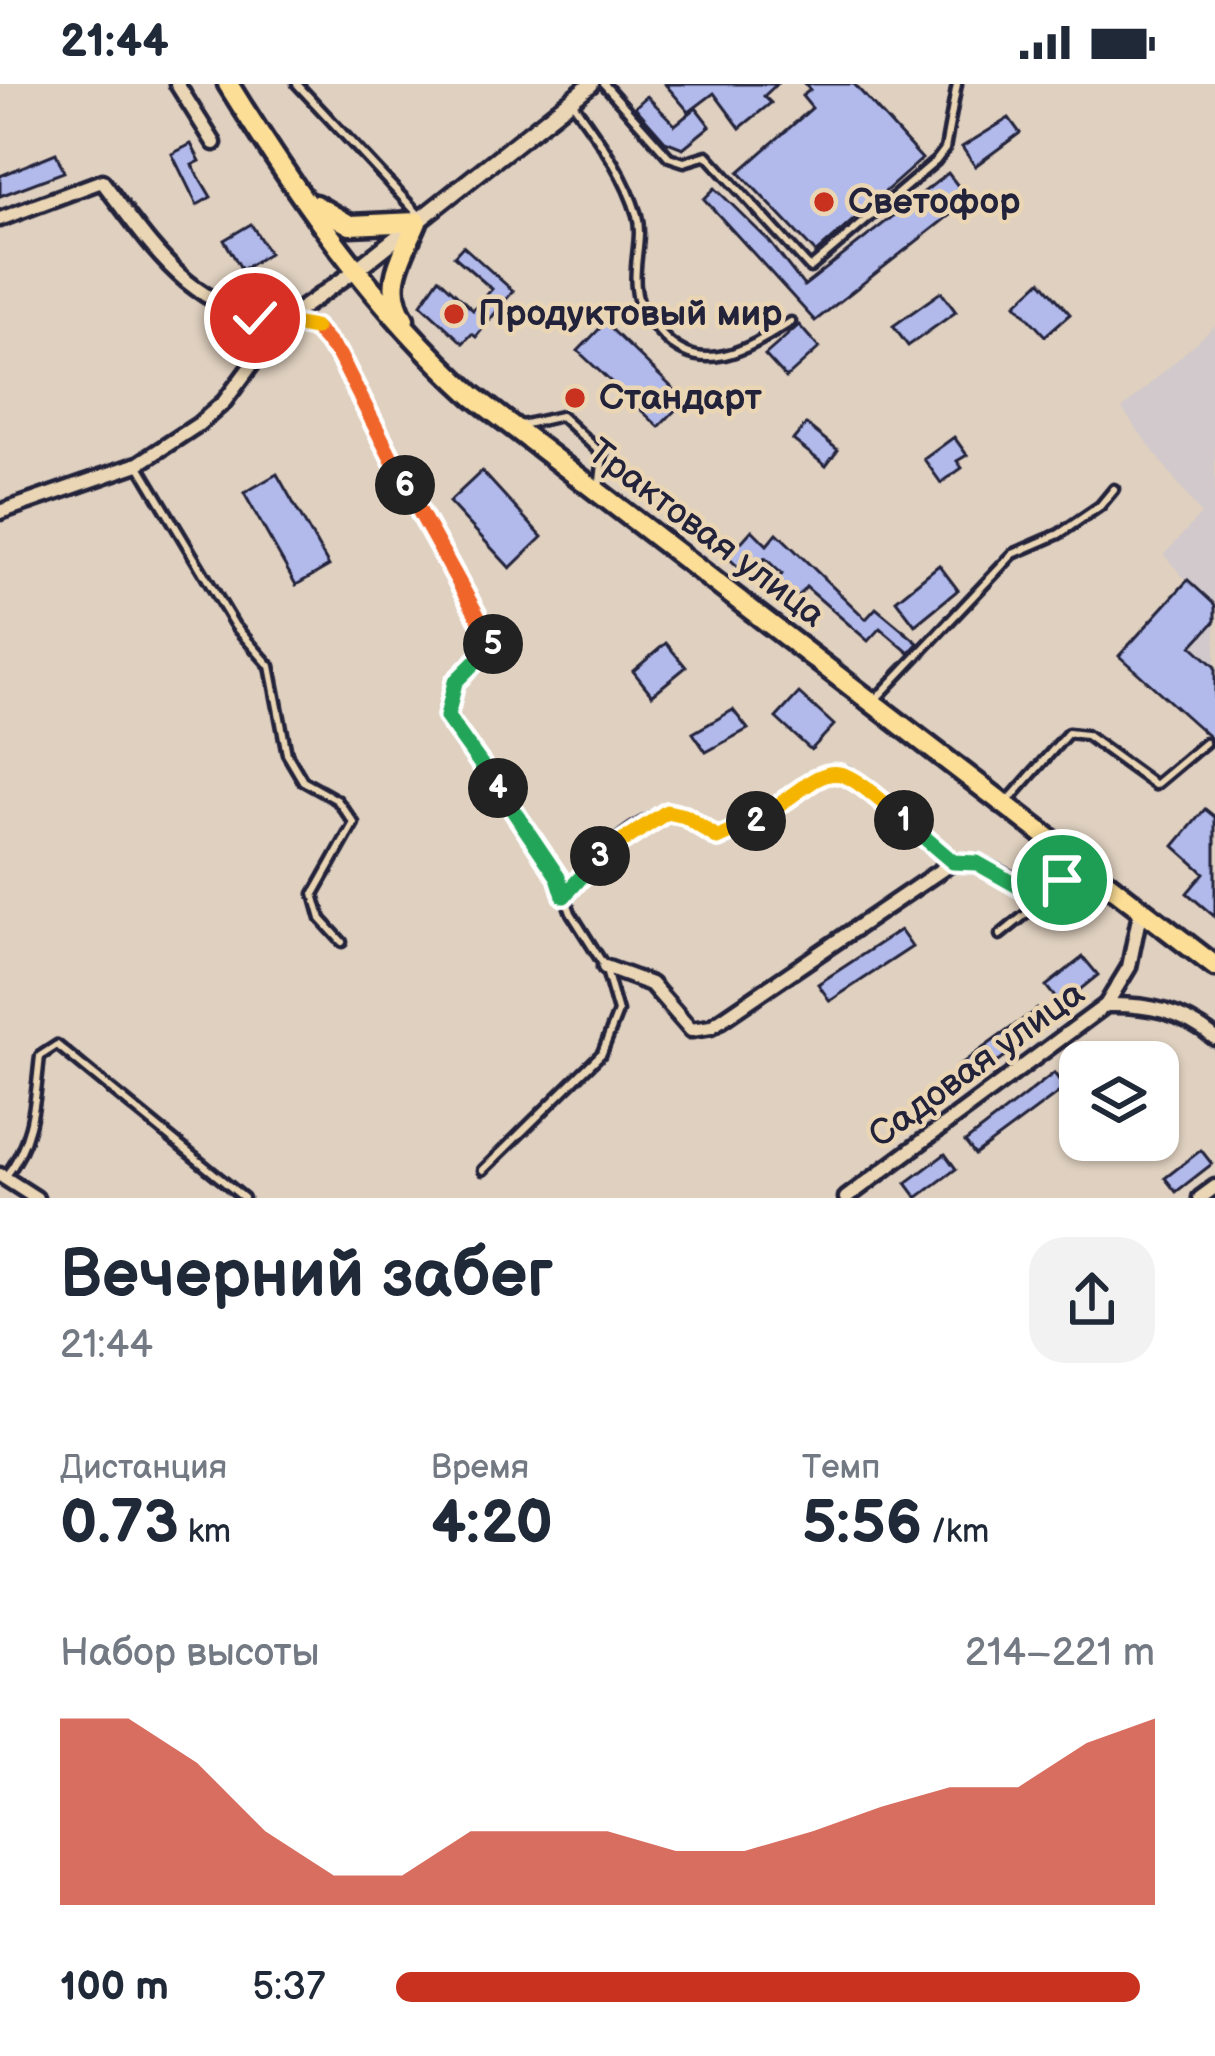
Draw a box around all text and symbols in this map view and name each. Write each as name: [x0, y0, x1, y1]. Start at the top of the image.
text: 21:44: [60, 15, 169, 70]
place label: Светофор: [848, 181, 1021, 224]
marker: Светофор: [811, 189, 837, 215]
pin: [204, 267, 306, 369]
icon: check: [222, 285, 288, 351]
place label: Продуктовый мир: [478, 293, 783, 336]
marker: Продуктовый мир: [441, 301, 467, 327]
place label: Стандарт: [599, 377, 762, 420]
marker: Стандарт: [562, 385, 588, 411]
street label: Трактовая улица: [579, 431, 833, 637]
pin: 6: [375, 455, 435, 515]
text: 6: [395, 465, 415, 505]
pin: 5: [463, 614, 523, 674]
text: 5: [483, 624, 503, 664]
pin: 4: [468, 758, 528, 818]
text: 4: [488, 768, 508, 808]
pin: 1: [874, 790, 934, 850]
pin: 2: [726, 791, 786, 851]
text: 1: [897, 800, 911, 840]
text: 2: [746, 801, 766, 841]
pin: 3: [570, 826, 630, 886]
pin: [1011, 829, 1113, 931]
text: 3: [590, 836, 610, 876]
icon: arrive: [1029, 847, 1095, 913]
street label: Садовая улица: [861, 972, 1093, 1158]
map controls: [1059, 1041, 1179, 1161]
button: layers: [1059, 1041, 1179, 1161]
text: Вечерний забег: [60, 1237, 553, 1316]
button: share: [1029, 1237, 1155, 1363]
text: 21:44: [60, 1322, 153, 1369]
text: Дистанция: [60, 1448, 227, 1488]
text: Время: [431, 1448, 529, 1488]
text: Темп: [802, 1448, 880, 1488]
text: 0.73: [60, 1488, 179, 1560]
text: 4:20: [431, 1488, 553, 1560]
text: 5:56: [802, 1488, 922, 1560]
text: km: [179, 1512, 231, 1552]
text: /km: [922, 1512, 989, 1552]
text: Набор высоты: [60, 1630, 320, 1677]
text: 214–221 m: [965, 1630, 1155, 1677]
text: 100 m: [60, 1964, 169, 2011]
text: 5:37: [252, 1964, 325, 2011]

